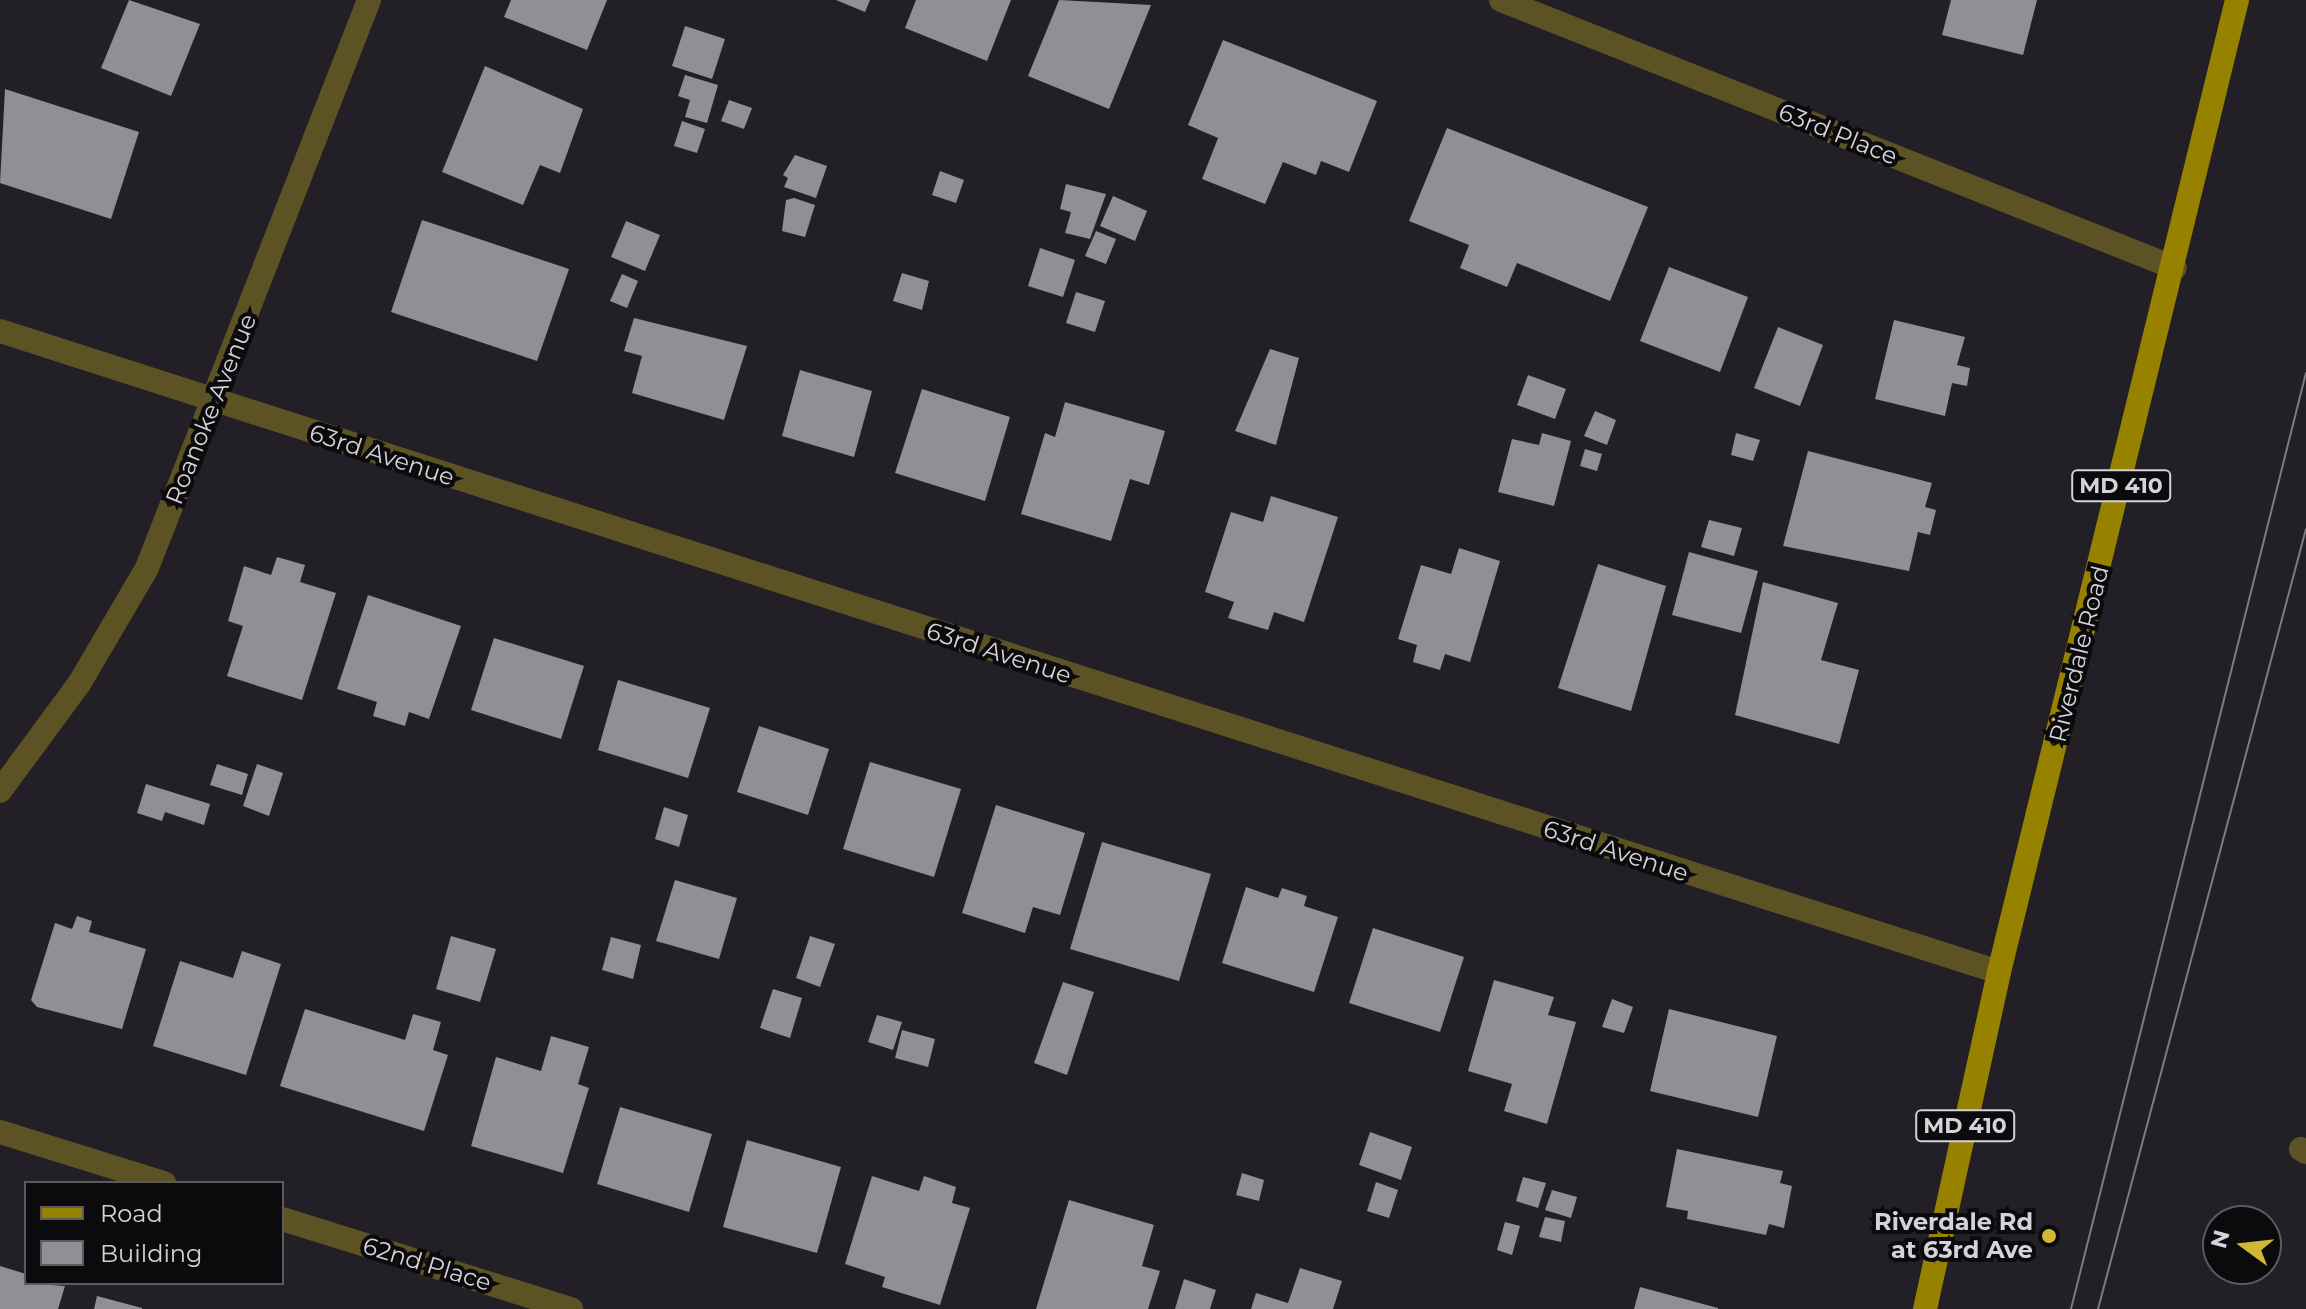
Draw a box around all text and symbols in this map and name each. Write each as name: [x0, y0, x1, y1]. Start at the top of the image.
street label: 63rd Place: [1774, 97, 1902, 171]
street label: Roanoke Avenue: [160, 310, 262, 508]
street label: 63rd Avenue: [306, 418, 458, 492]
road number: MD 410: [2071, 468, 2171, 504]
street label: Riverdale Road: [2043, 563, 2115, 745]
street label: 63rd Avenue: [923, 616, 1075, 690]
street label: 63rd Avenue: [1540, 814, 1692, 888]
road number: MD 410: [1915, 1108, 2015, 1144]
legend: [24, 1181, 284, 1285]
text: Road: [100, 1199, 163, 1228]
north arrow: [2202, 1205, 2282, 1285]
place label: Riverdale Rd at 63rd Ave: [1874, 1208, 2033, 1264]
marker: Riverdale Rd at 63rd Ave: [2040, 1227, 2058, 1245]
text: N: [2205, 1227, 2236, 1251]
street label: 62nd Place: [359, 1231, 495, 1297]
text: Building: [100, 1239, 203, 1268]

